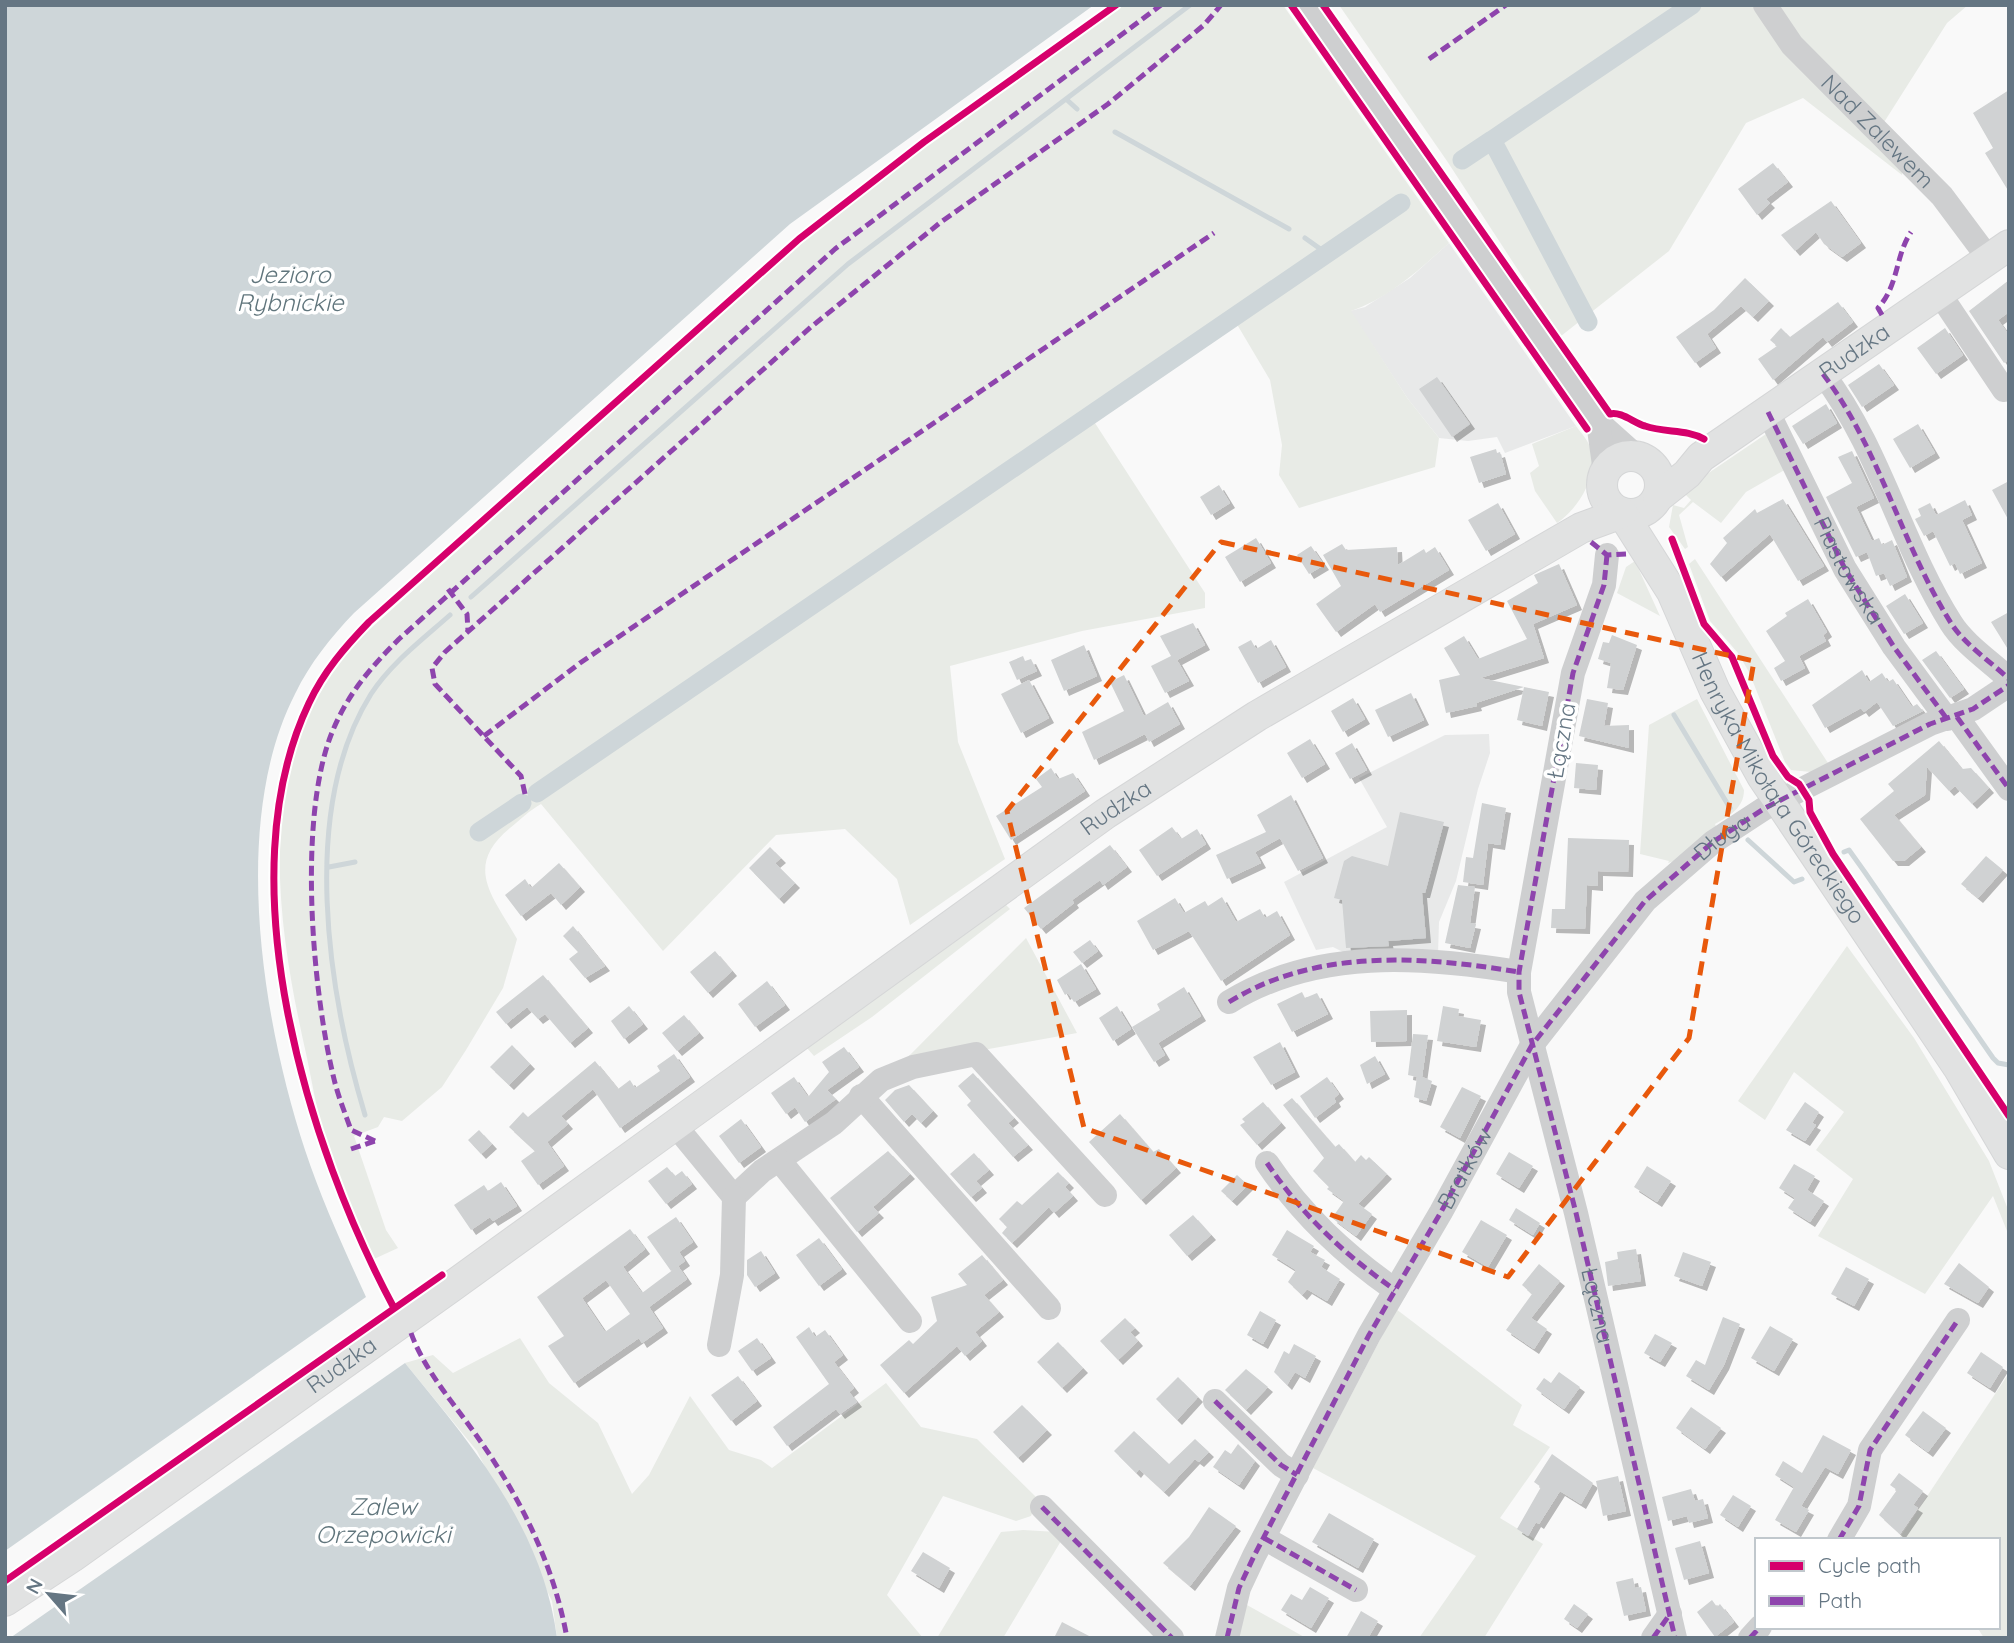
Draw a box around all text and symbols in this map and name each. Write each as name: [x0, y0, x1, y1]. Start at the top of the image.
street label: Nad Zalewem: [1815, 68, 1941, 194]
water label: Jezioro Rybnickie: [236, 259, 345, 317]
street label: Rudzka: [1813, 317, 1895, 386]
street label: Piastowska: [1808, 512, 1891, 630]
street label: Henryka Mikołaja Góreckiego: [1686, 647, 1872, 929]
street label: Łączna: [1540, 700, 1582, 782]
street label: Rudzka: [1074, 773, 1156, 841]
street label: Długa: [1687, 807, 1756, 866]
street label: Bratków: [1430, 1122, 1498, 1214]
street label: Łączna: [1575, 1264, 1621, 1346]
street label: Rudzka: [300, 1330, 382, 1399]
water label: Zalew Orzepowicki: [315, 1491, 453, 1549]
legend: [1755, 1538, 2000, 1629]
text: Cycle path: [1818, 1552, 1921, 1578]
north arrow: [14, 1559, 84, 1629]
text: N: [20, 1574, 48, 1598]
text: Path: [1818, 1587, 1862, 1613]

